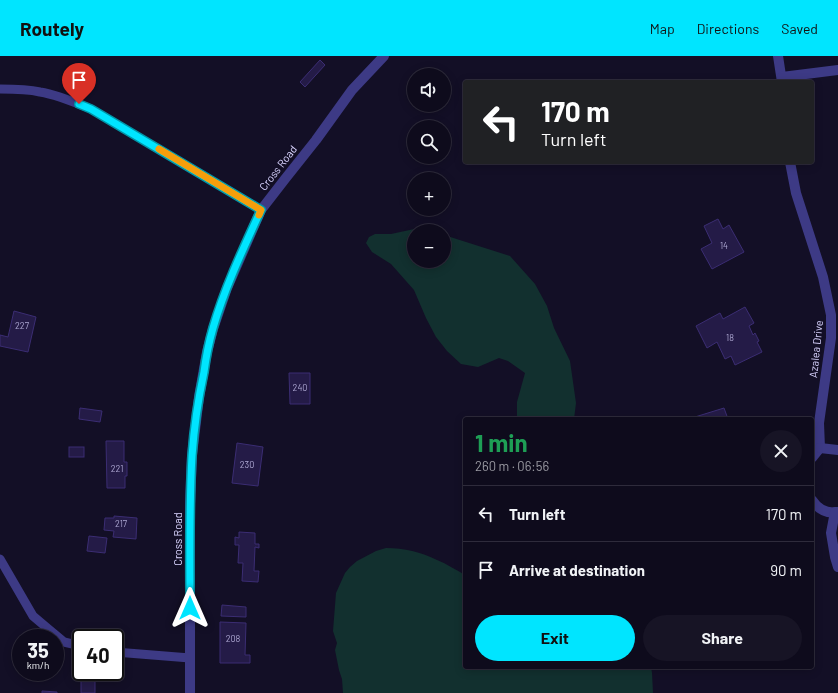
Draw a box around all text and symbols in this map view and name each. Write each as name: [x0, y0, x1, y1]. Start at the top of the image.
text: Routely: [20, 17, 84, 40]
text: Map: [650, 20, 675, 37]
text: Directions: [697, 20, 759, 37]
text: Saved: [781, 20, 818, 37]
pin: [62, 63, 96, 104]
map controls: [407, 68, 451, 268]
button: sound: [407, 68, 451, 112]
icon: arrive: [68, 69, 90, 91]
text: 170 m: [541, 94, 610, 128]
icon: left: [475, 96, 527, 148]
button: search: [407, 120, 451, 164]
text: Turn left: [541, 128, 607, 150]
street label: Cross Road: [256, 143, 299, 193]
button: +: [407, 172, 451, 216]
button: −: [407, 224, 451, 268]
house number: 14: [720, 240, 728, 251]
street label: Azalea Drive: [806, 319, 825, 378]
house number: 227: [15, 320, 30, 331]
house number: 18: [726, 332, 734, 343]
house number: 240: [293, 382, 307, 393]
text: 1 min: [475, 428, 528, 457]
button: close: [760, 430, 802, 472]
text: 260 m · 06:56: [475, 458, 549, 474]
house number: 230: [240, 459, 254, 470]
house number: 221: [111, 463, 123, 474]
icon: left: [475, 503, 497, 525]
text: Turn left: [509, 505, 565, 523]
text: 170 m: [766, 505, 802, 523]
street label: Cross Road: [171, 512, 184, 566]
house number: 217: [115, 518, 128, 529]
icon: arrive: [475, 559, 497, 581]
text: Arrive at destination: [509, 561, 645, 579]
text: 90 m: [770, 561, 802, 579]
position arrow: [169, 587, 211, 629]
button: Exit: [475, 615, 635, 661]
button: Share: [643, 615, 802, 661]
speed limit sign: 40: [72, 629, 124, 681]
house number: 208: [226, 633, 241, 644]
text: 35: [27, 638, 49, 662]
text: km/h: [27, 659, 49, 671]

